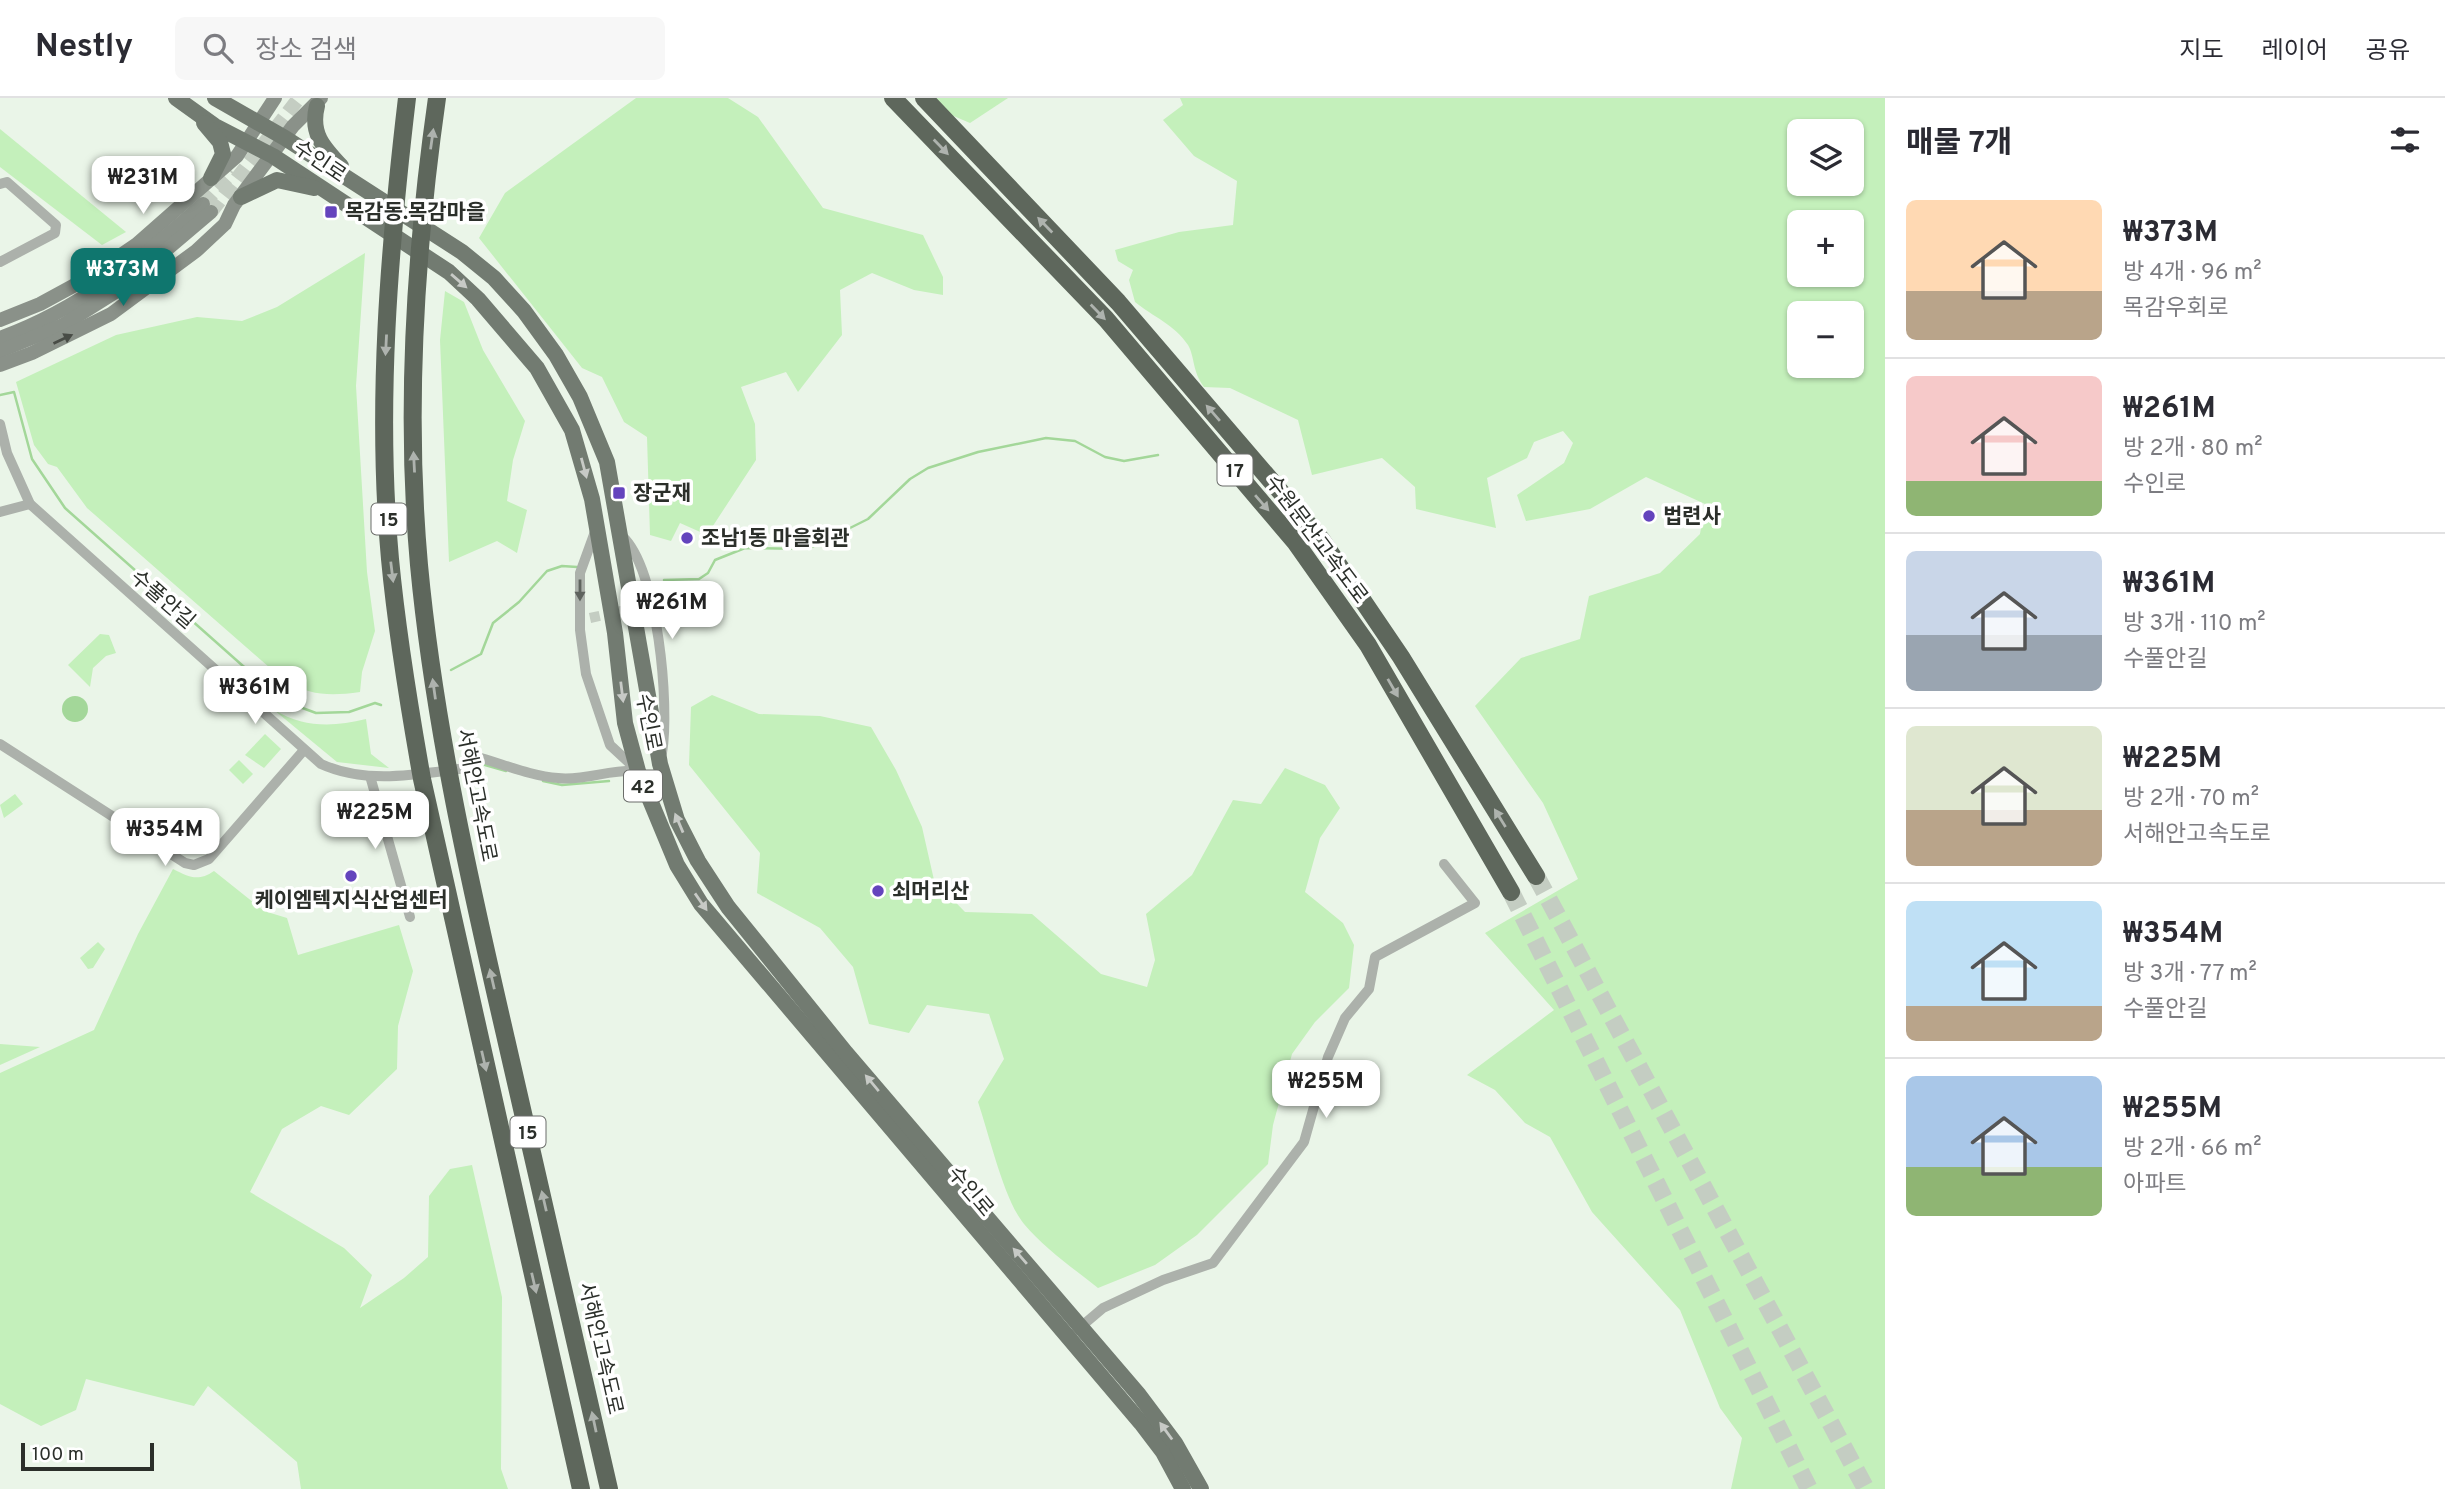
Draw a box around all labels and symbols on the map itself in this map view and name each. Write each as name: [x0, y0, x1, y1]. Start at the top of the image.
one-way arrow: [426, 128, 437, 150]
street label: 수인로: [288, 135, 351, 190]
one-way arrow: [932, 138, 948, 155]
pin: ₩231M: [94, 156, 192, 216]
place label: 목감동.목감마을: [345, 200, 485, 227]
marker: 목감동.목감마을: [323, 204, 339, 220]
one-way arrow: [1038, 217, 1054, 234]
pin: ₩373M: [74, 248, 172, 308]
one-way arrow: [450, 273, 467, 289]
one-way arrow: [1089, 303, 1106, 320]
one-way arrow: [53, 333, 73, 345]
one-way arrow: [381, 334, 392, 356]
one-way arrow: [1205, 404, 1221, 422]
one-way arrow: [408, 451, 419, 473]
road number: 17: [1218, 454, 1252, 486]
one-way arrow: [579, 457, 590, 479]
street label: 수원문산고속도로: [1259, 470, 1373, 610]
place label: 장군재: [633, 481, 691, 508]
marker: 장군재: [611, 485, 627, 501]
one-way arrow: [1254, 494, 1269, 511]
road number: 15: [372, 504, 406, 534]
place label: 법련사: [1663, 504, 1721, 531]
marker: 법련사: [1641, 508, 1657, 524]
place label: 조남1동 마을회관: [701, 526, 850, 553]
marker: 조남1동 마을회관: [679, 530, 695, 546]
one-way arrow: [387, 561, 398, 583]
street label: 수풀안길: [124, 565, 200, 636]
one-way arrow: [574, 580, 586, 602]
pin: ₩261M: [623, 582, 721, 641]
pin: ₩361M: [206, 666, 304, 726]
one-way arrow: [428, 678, 439, 700]
one-way arrow: [1387, 679, 1399, 698]
one-way arrow: [616, 681, 627, 703]
street label: 수인로: [629, 691, 666, 753]
street label: 서해안고속도로: [449, 726, 502, 864]
road number: 42: [624, 771, 662, 802]
pin: ₩225M: [326, 792, 424, 851]
pin: ₩354M: [116, 808, 214, 868]
one-way arrow: [1494, 808, 1506, 827]
one-way arrow: [673, 813, 685, 833]
marker: 케이엠텍지식산업센터: [343, 868, 359, 884]
place label: 쇠머리산: [892, 879, 969, 906]
marker: 쇠머리산: [870, 883, 886, 899]
place label: 케이엠텍지식산업센터: [254, 888, 448, 915]
one-way arrow: [694, 893, 708, 911]
one-way arrow: [486, 968, 497, 990]
one-way arrow: [479, 1050, 490, 1072]
pin: ₩255M: [1277, 1060, 1375, 1120]
one-way arrow: [865, 1075, 880, 1092]
road number: 15: [510, 1116, 546, 1148]
street label: 수인로: [941, 1161, 999, 1223]
one-way arrow: [538, 1189, 549, 1211]
one-way arrow: [1013, 1248, 1028, 1265]
one-way arrow: [529, 1272, 540, 1294]
street label: 서해안고속도로: [571, 1279, 628, 1417]
one-way arrow: [588, 1411, 599, 1433]
one-way arrow: [1159, 1421, 1173, 1440]
scale bar: [21, 1440, 154, 1472]

